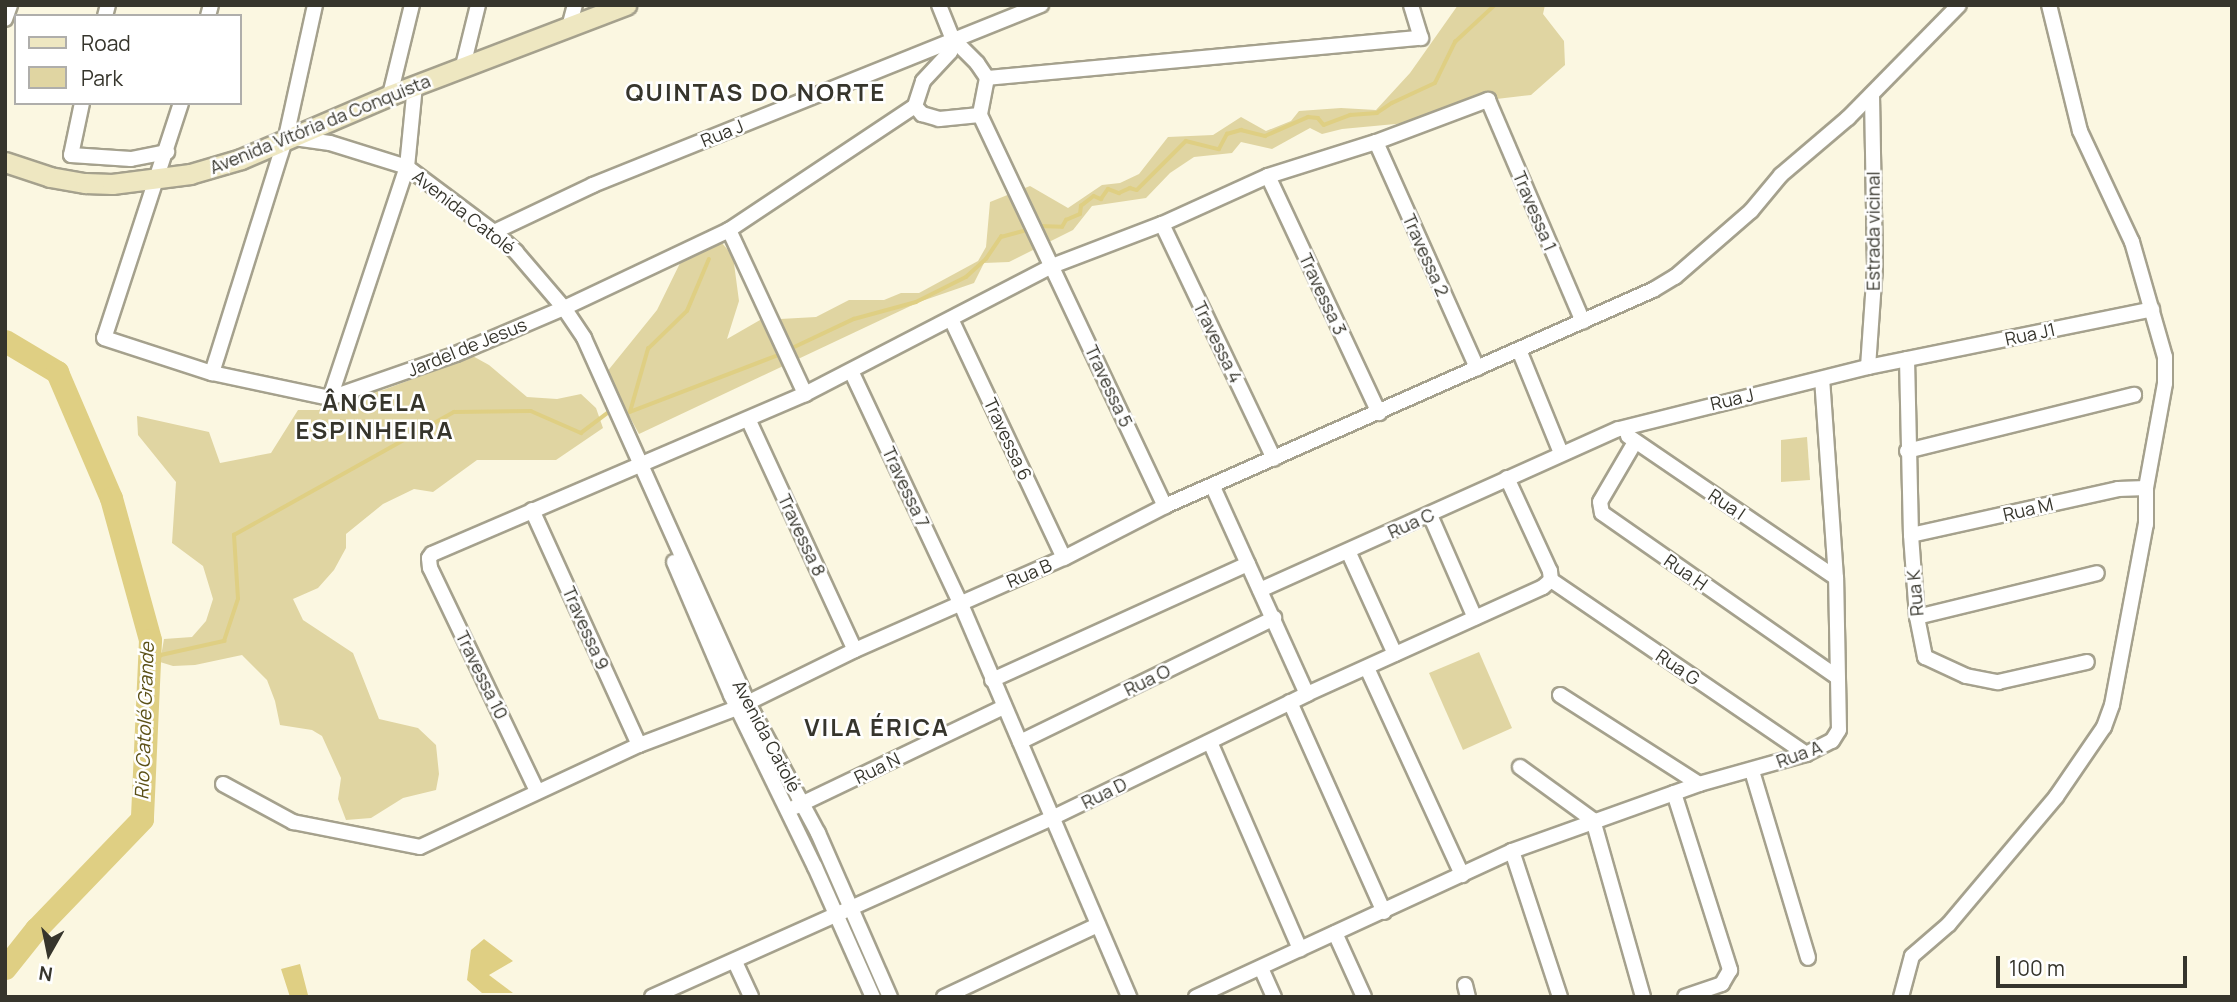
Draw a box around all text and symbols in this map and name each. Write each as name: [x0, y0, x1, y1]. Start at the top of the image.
legend: [14, 14, 242, 105]
text: Road: [81, 29, 131, 57]
text: Park: [81, 64, 123, 92]
street label: Avenida Vitória da Conquista: [207, 70, 433, 178]
district label: QUINTAS DO NORTE: [628, 78, 884, 106]
street label: Rua J: [698, 115, 746, 151]
street label: Avenida Catolé: [409, 165, 519, 259]
street label: Travessa 1: [1509, 168, 1561, 254]
street label: Estrada vicinal: [1862, 171, 1884, 291]
street label: Travessa 2: [1398, 211, 1454, 299]
street label: Travessa 3: [1295, 250, 1351, 338]
street label: Travessa 4: [1189, 298, 1247, 386]
street label: Jardel de Jesus: [404, 313, 530, 381]
street label: Rua J1: [2003, 318, 2057, 350]
street label: Travessa 5: [1081, 342, 1137, 430]
street label: Rua J: [1708, 384, 1756, 414]
district label: ÂNGELA ESPINHEIRA: [297, 388, 453, 444]
street label: Travessa 6: [979, 394, 1037, 484]
street label: Travessa 7: [878, 443, 934, 531]
street label: Rua I: [1704, 484, 1750, 524]
street label: Travessa 8: [774, 491, 830, 579]
street label: Rua M: [2001, 493, 2055, 525]
street label: Rua C: [1384, 503, 1438, 543]
street label: Rua H: [1660, 549, 1712, 595]
street label: Rua B: [1003, 554, 1055, 592]
street label: Rua K: [1902, 569, 1928, 617]
street label: Travessa 9: [558, 583, 614, 673]
street label: Travessa 10: [451, 627, 513, 723]
water label: Rio Catolé Grande: [131, 642, 159, 800]
street label: Rua G: [1652, 645, 1704, 689]
street label: Rua O: [1120, 660, 1174, 700]
street label: Avenida Catolé: [728, 676, 806, 796]
district label: VILA ÉRICA: [805, 713, 949, 741]
street label: Rua A: [1773, 736, 1825, 772]
street label: Rua N: [851, 748, 903, 788]
street label: Rua D: [1078, 773, 1130, 813]
north arrow: [14, 918, 84, 988]
scale bar: [1999, 942, 2190, 986]
text: 100 m: [2009, 954, 2065, 982]
text: N: [37, 960, 54, 988]

